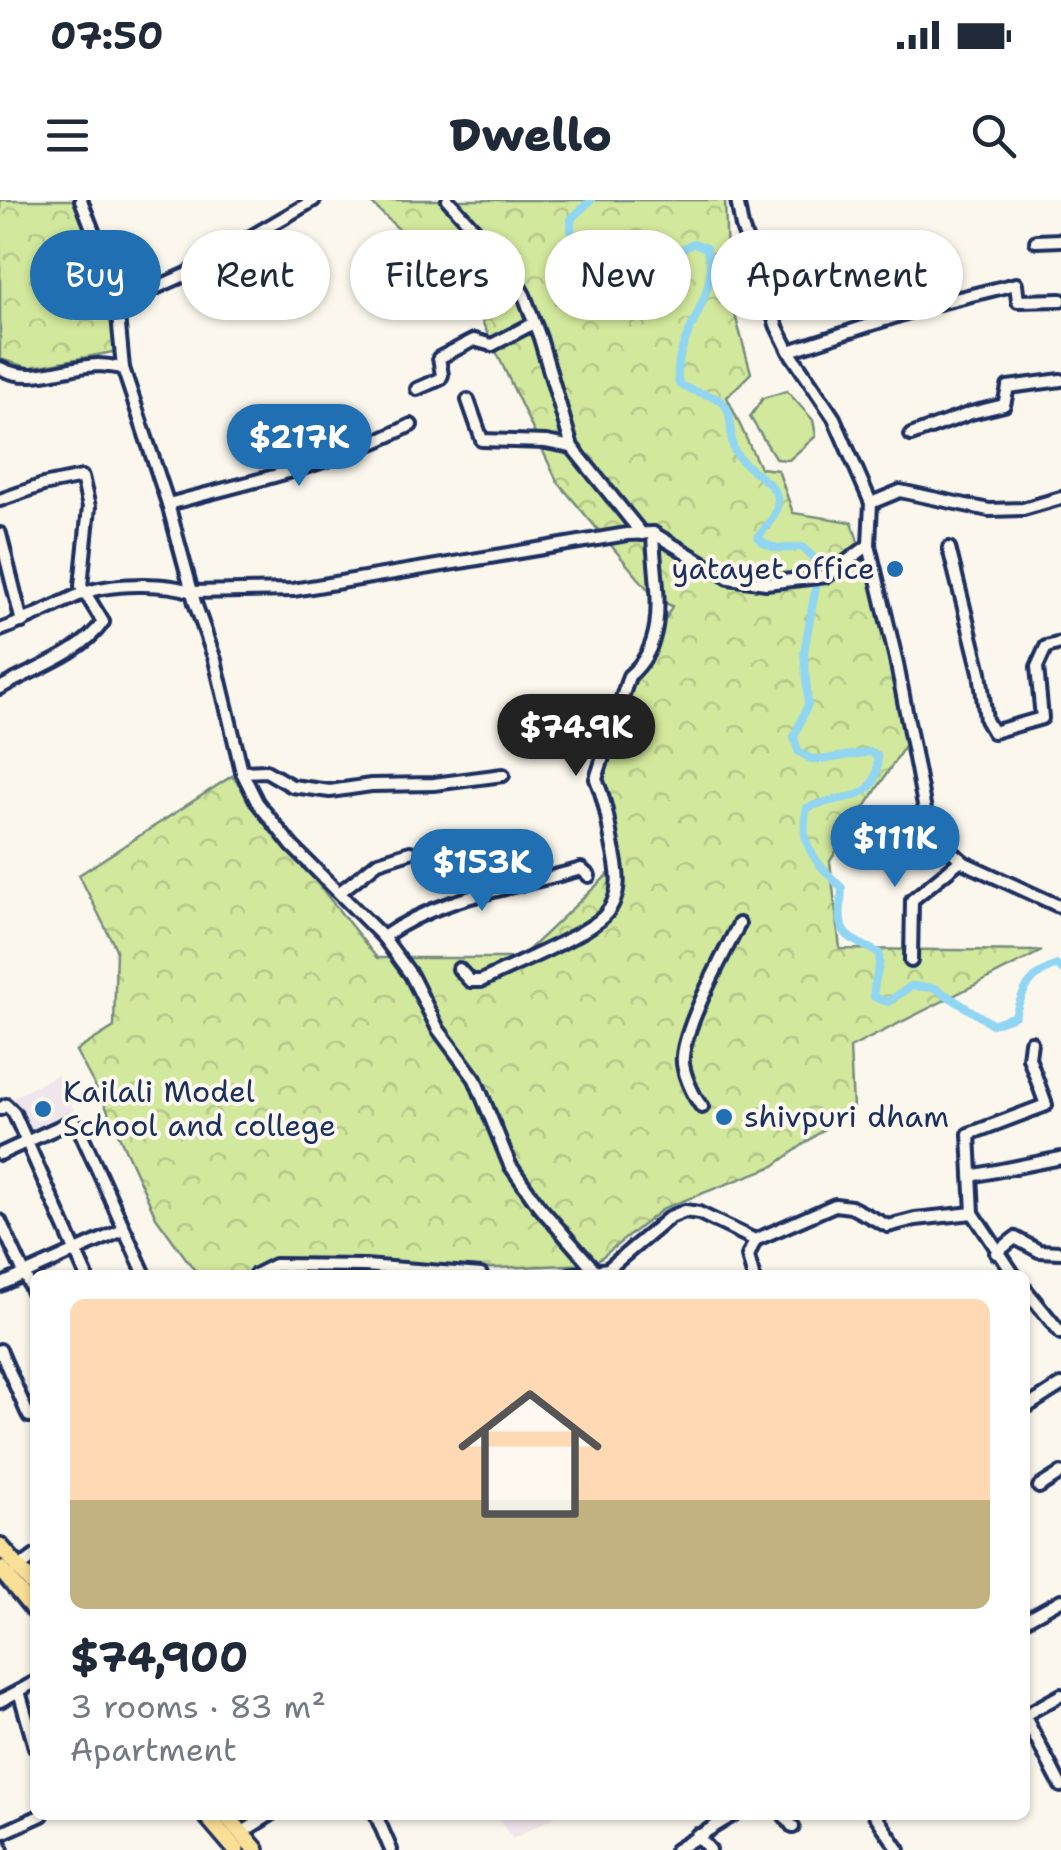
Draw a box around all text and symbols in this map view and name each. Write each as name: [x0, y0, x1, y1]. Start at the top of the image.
text: 07:50: [50, 10, 164, 61]
text: Dwello: [449, 105, 612, 165]
icon: menu: [40, 108, 95, 163]
icon: search: [966, 108, 1021, 163]
chip: Buy: [30, 230, 161, 320]
chip: Rent: [181, 230, 330, 320]
chip: Filters: [350, 230, 525, 320]
chip: New: [545, 230, 691, 320]
chip: Apartment: [711, 230, 963, 320]
pin: $217K: [229, 404, 369, 489]
text: $217K: [249, 415, 349, 458]
place label: yatayet office: [671, 548, 875, 589]
marker: yatayet office: [884, 558, 906, 580]
pin: $74.9K: [495, 694, 657, 779]
text: $74.9K: [519, 705, 633, 748]
pin: $111K: [825, 805, 965, 890]
text: $111K: [853, 816, 937, 859]
pin: $153K: [412, 829, 552, 914]
text: $153K: [432, 840, 532, 883]
place label: Kailali Model School and college: [63, 1071, 336, 1146]
place label: shivpuri dham: [744, 1096, 949, 1137]
marker: Kailali Model School and college: [32, 1098, 54, 1120]
marker: shivpuri dham: [713, 1106, 735, 1128]
icon: home: [440, 1364, 620, 1544]
text: $74,900: [70, 1629, 248, 1685]
text: 3 rooms · 83 m²: [70, 1685, 326, 1728]
text: Apartment: [70, 1728, 237, 1771]

